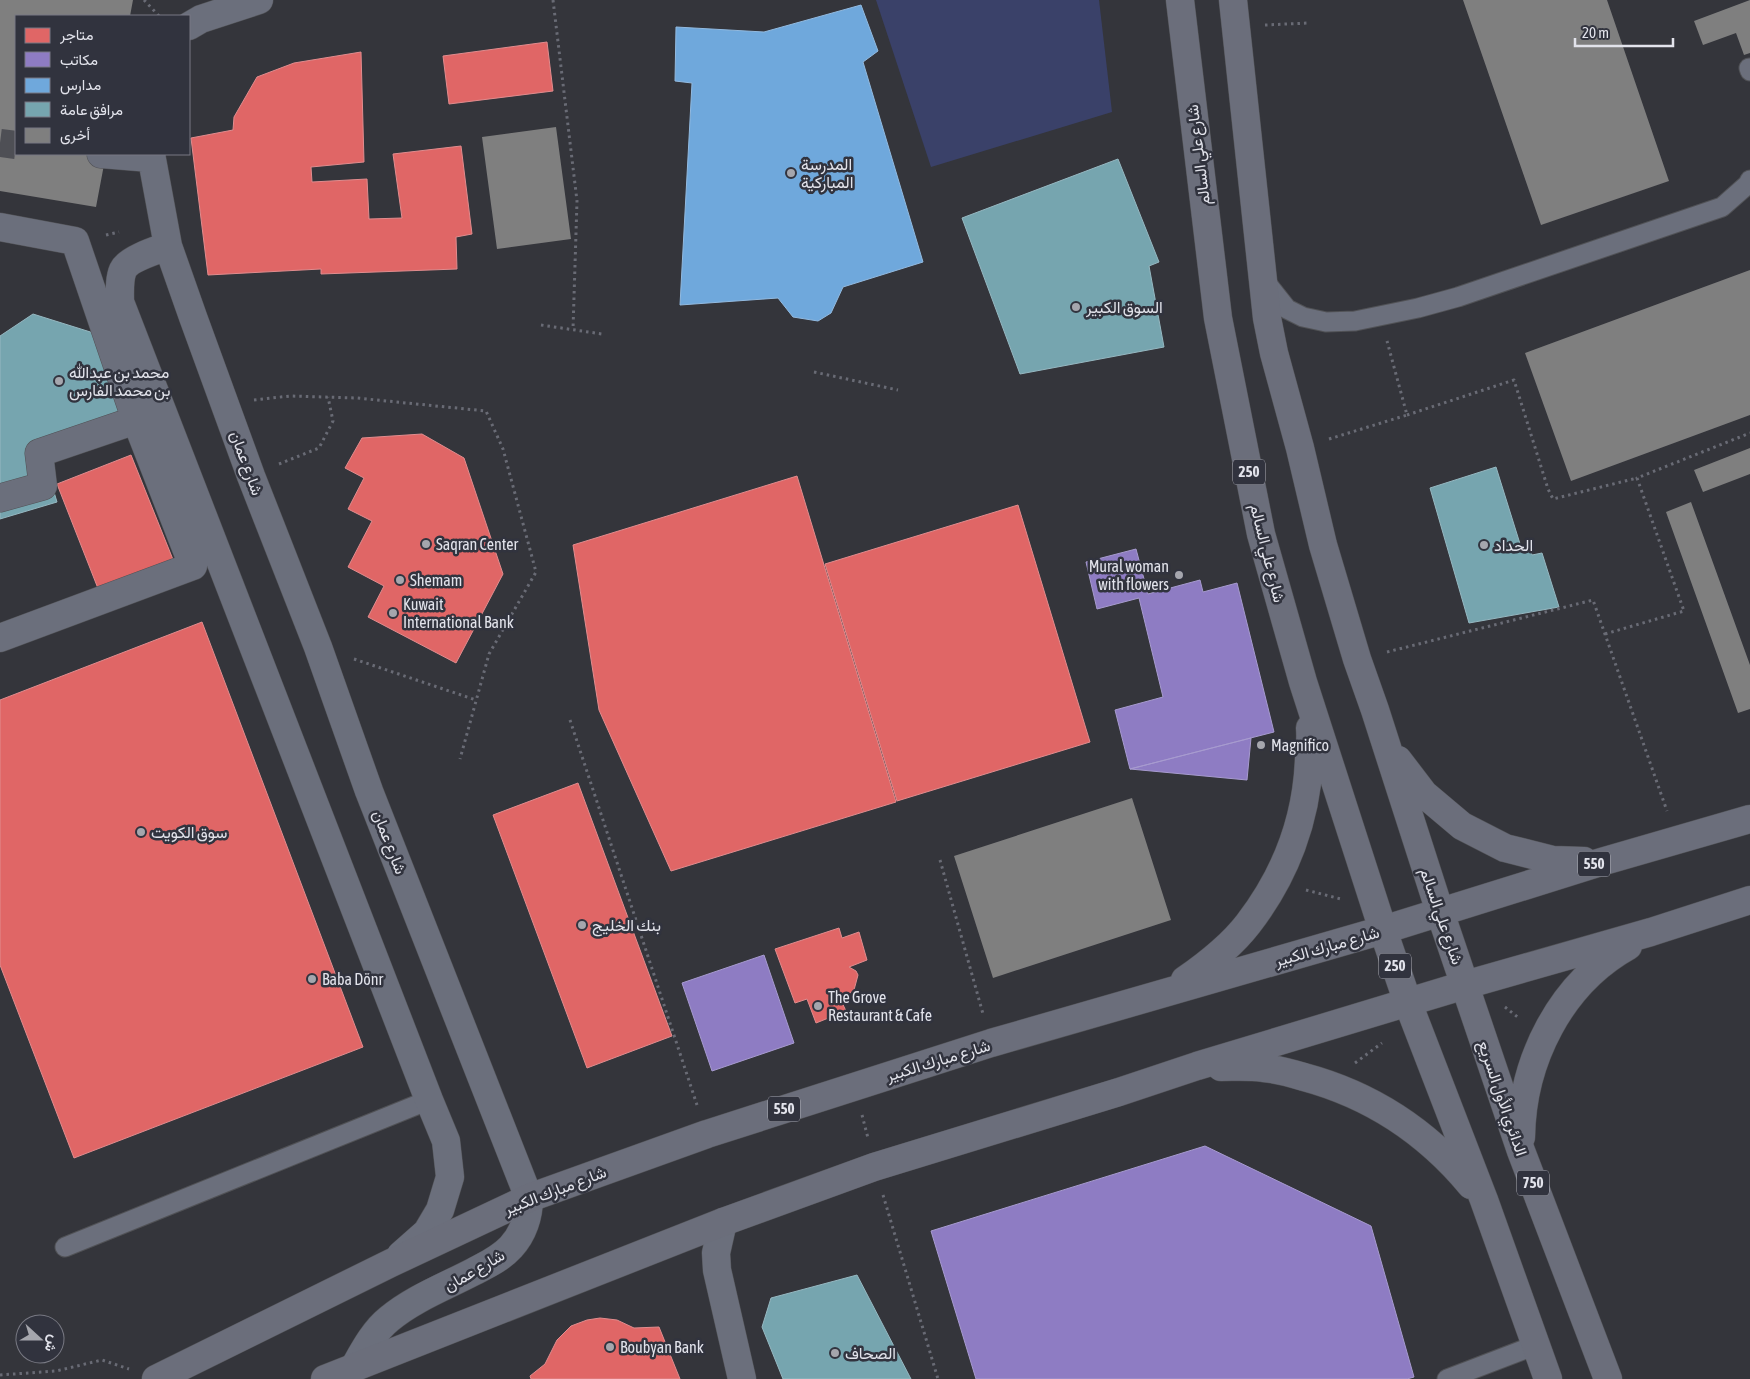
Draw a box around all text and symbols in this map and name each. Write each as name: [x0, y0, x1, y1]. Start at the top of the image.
legend: [15, 15, 190, 155]
scale bar: [1575, 15, 1672, 47]
text: 20 m: [1582, 24, 1609, 41]
text: متاجر: [59, 26, 94, 44]
text: مكاتب: [60, 51, 98, 69]
text: مدارس: [60, 76, 101, 95]
text: مرافق عامة: [60, 101, 123, 120]
street label: شارع علي السالم: [1183, 103, 1218, 206]
text: أخرى: [60, 126, 90, 145]
place label: المدرسة المباركية: [801, 155, 853, 193]
marker: المدرسة المباركية: [785, 167, 797, 179]
place label: السوق الكبير: [1085, 298, 1163, 318]
marker: السوق الكبير: [1070, 301, 1082, 313]
place label: محمد بن عبدالله بن محمد الفارس: [69, 363, 170, 401]
marker: محمد بن عبدالله بن محمد الفارس: [53, 375, 65, 387]
street label: شارع عمان: [224, 428, 267, 499]
road number: 250: [1233, 460, 1265, 484]
street label: شارع علي السالم: [1242, 502, 1289, 605]
place label: Saqran Center: [436, 535, 518, 554]
place label: الحداد: [1494, 536, 1533, 554]
marker: Saqran Center: [420, 538, 432, 550]
marker: الحداد: [1478, 539, 1490, 551]
place label: Mural woman with flowers: [1089, 557, 1169, 593]
marker: Mural woman with flowers: [1173, 569, 1185, 581]
place label: Shemam: [410, 571, 462, 589]
marker: Shemam: [394, 574, 406, 586]
place label: Kuwait International Bank: [403, 595, 514, 631]
marker: Kuwait International Bank: [387, 607, 399, 619]
place label: Magnifico: [1271, 736, 1329, 755]
marker: Magnifico: [1255, 739, 1267, 751]
street label: شارع عمان: [367, 808, 410, 878]
place label: سوق الكويت: [151, 823, 227, 843]
marker: سوق الكويت: [135, 826, 147, 838]
road number: 550: [1578, 852, 1610, 876]
street label: شارع علي السالم: [1412, 865, 1467, 968]
place label: بنك الخليج: [592, 916, 661, 937]
marker: بنك الخليج: [576, 919, 588, 931]
street label: شارع مبارك الكبير: [1272, 922, 1382, 973]
road number: 250: [1379, 954, 1411, 978]
place label: Baba Dönr: [322, 970, 383, 988]
marker: Baba Dönr: [306, 973, 318, 985]
place label: The Grove Restaurant & Cafe: [828, 988, 932, 1024]
marker: The Grove Restaurant & Cafe: [812, 1000, 824, 1012]
street label: شارع مبارك الكبير: [883, 1036, 993, 1088]
street label: الدائري الأول السريع: [1470, 1038, 1531, 1160]
road number: 550: [768, 1096, 800, 1122]
street label: شارع مبارك الكبير: [500, 1162, 610, 1221]
road number: 750: [1517, 1170, 1549, 1196]
street label: شارع عمان: [441, 1245, 509, 1297]
north arrow: [15, 1314, 65, 1364]
text: ش: [41, 1333, 63, 1355]
place label: Boubyan Bank: [620, 1338, 704, 1357]
marker: Boubyan Bank: [604, 1341, 616, 1353]
place label: الصحاف: [845, 1344, 896, 1362]
marker: الصحاف: [829, 1347, 841, 1359]

